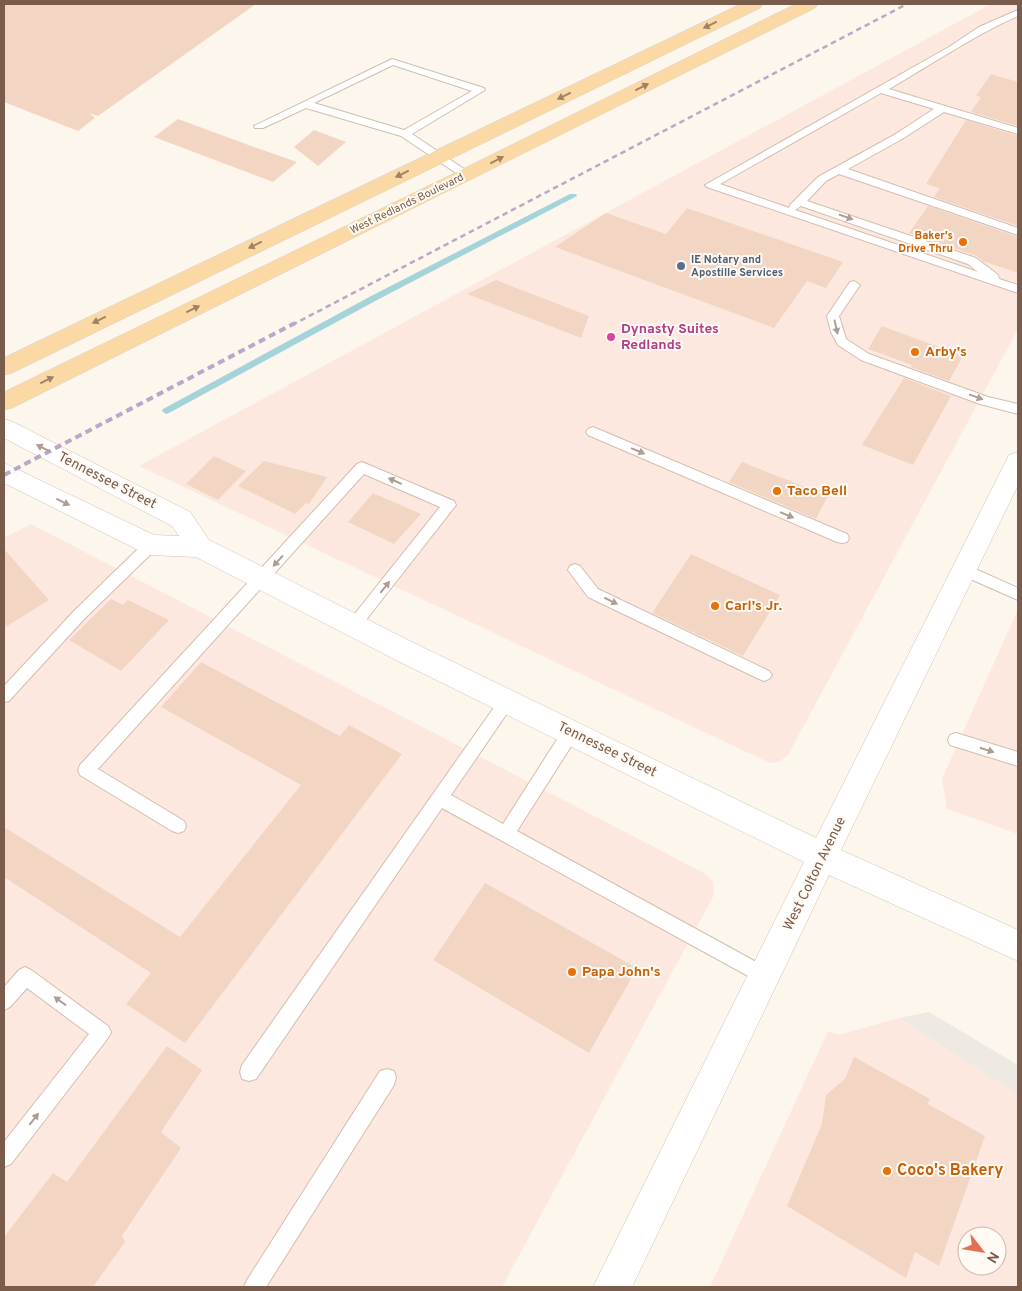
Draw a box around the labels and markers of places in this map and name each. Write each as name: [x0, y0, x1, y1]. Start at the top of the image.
place label: Baker's Drive Thru: [898, 229, 953, 256]
marker: Baker's Drive Thru: [957, 236, 969, 248]
place label: IE Notary and Apostille Services: [691, 253, 783, 280]
marker: IE Notary and Apostille Services: [675, 260, 687, 272]
place label: Dynasty Suites Redlands: [621, 321, 719, 354]
marker: Dynasty Suites Redlands: [605, 331, 617, 343]
place label: Arby's: [925, 344, 967, 361]
marker: Arby's: [909, 346, 921, 358]
place label: Taco Bell: [787, 483, 847, 500]
marker: Taco Bell: [771, 485, 783, 497]
place label: Carl's Jr.: [725, 598, 782, 615]
marker: Carl's Jr.: [709, 600, 721, 612]
place label: Papa John's: [582, 964, 661, 981]
marker: Papa John's: [566, 966, 578, 978]
place label: Coco's Bakery: [897, 1161, 1003, 1181]
marker: Coco's Bakery: [881, 1165, 893, 1177]

